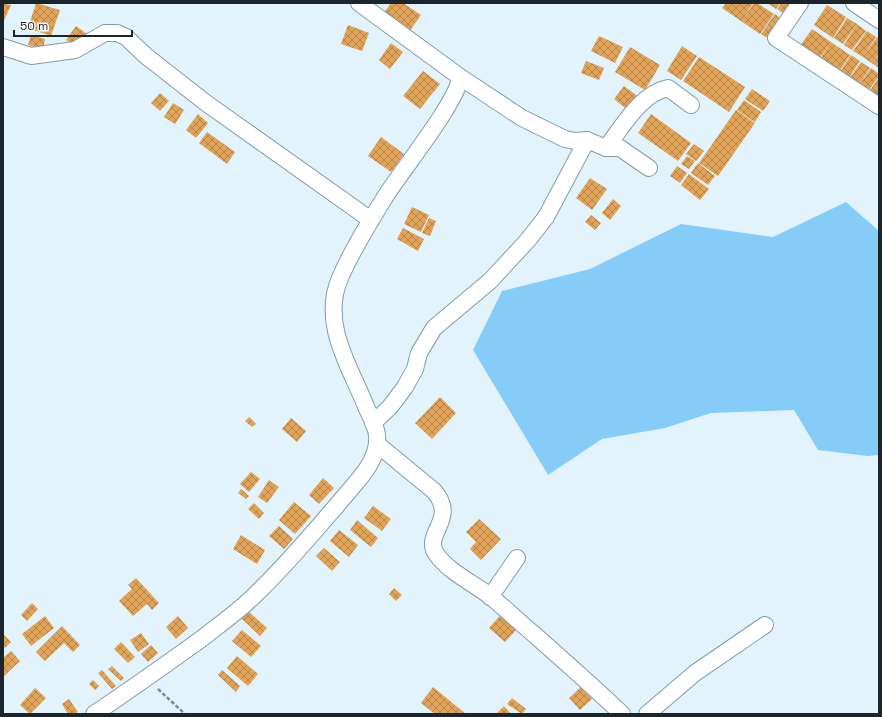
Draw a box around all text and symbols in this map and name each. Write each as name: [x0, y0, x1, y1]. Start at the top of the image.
scale bar: [14, 12, 132, 38]
text: 50 m: [20, 18, 48, 34]

